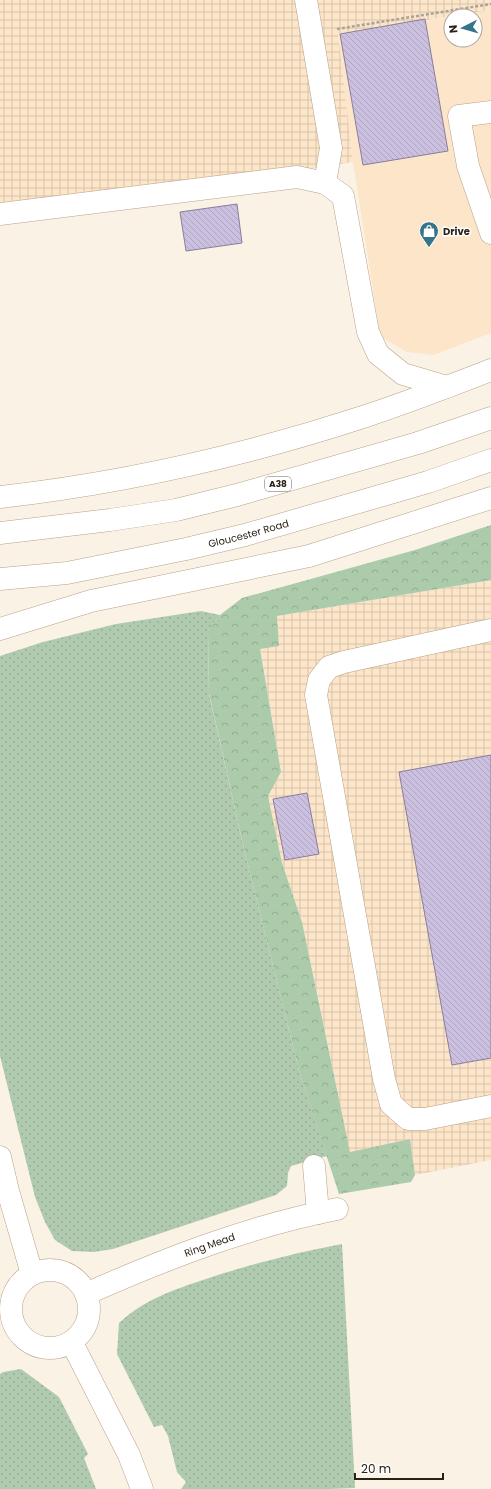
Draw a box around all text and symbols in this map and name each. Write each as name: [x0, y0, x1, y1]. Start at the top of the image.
north arrow: [443, 8, 483, 48]
text: N: [445, 24, 461, 34]
shop icon: Drive: [418, 220, 440, 248]
place label: Drive: [443, 224, 470, 239]
road number: A38: [265, 477, 291, 491]
street label: Gloucester Road: [207, 515, 290, 551]
street label: Ring Mead: [182, 1229, 237, 1260]
scale bar: [355, 1455, 443, 1481]
text: 20 m: [361, 1460, 391, 1477]

